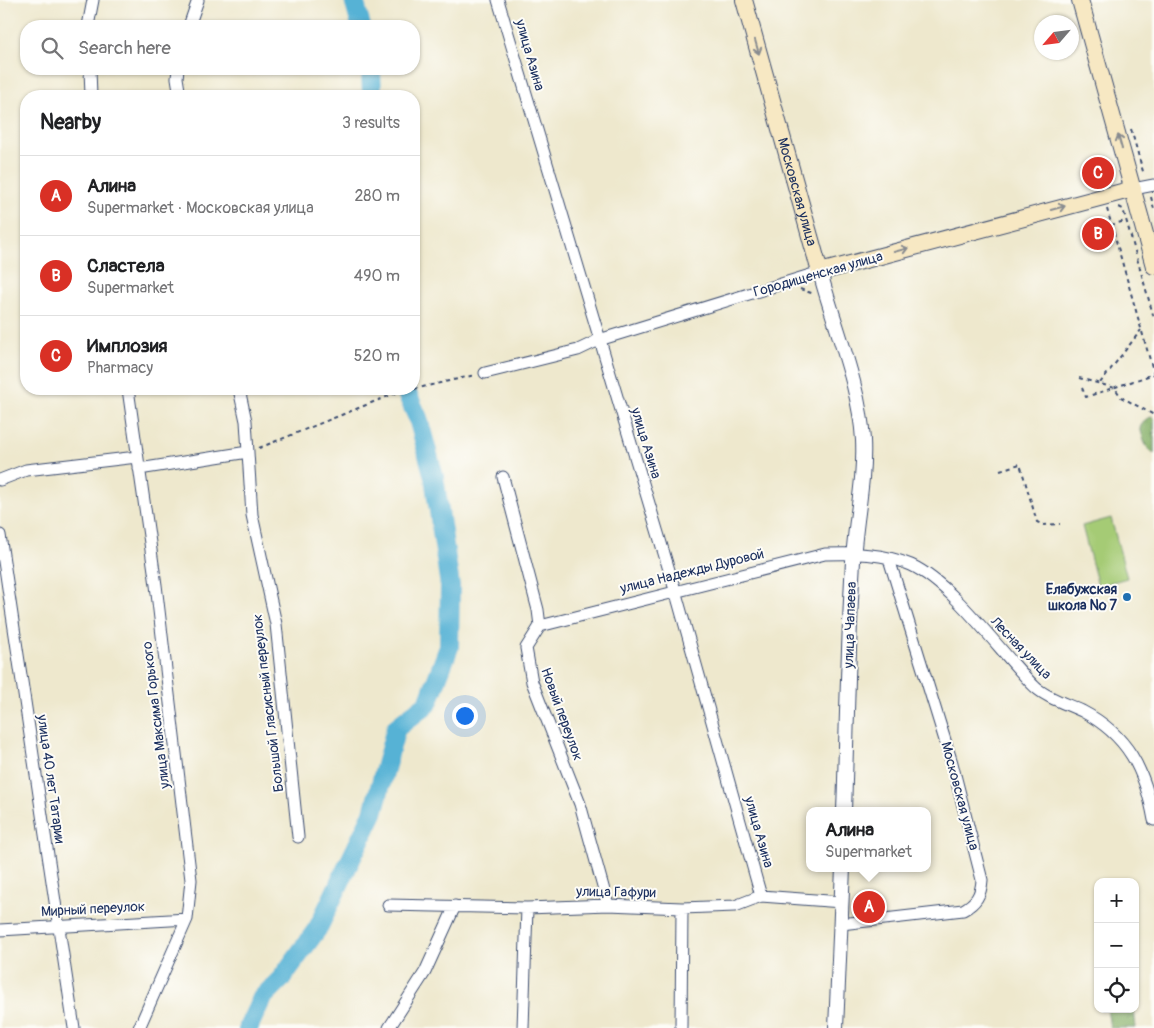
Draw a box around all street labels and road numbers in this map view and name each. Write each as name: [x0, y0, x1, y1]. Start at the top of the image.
street label: улица Азина: [511, 16, 548, 93]
street label: Московская улица: [774, 136, 821, 248]
street label: Городищенская улица: [751, 247, 885, 301]
street label: улица Азина: [627, 404, 665, 481]
street label: улица Надежды Дуровой: [617, 545, 766, 597]
street label: улица Чапаева: [840, 581, 860, 670]
street label: Лесная улица: [986, 612, 1055, 683]
street label: Большой Гласисный переулок: [249, 613, 287, 793]
street label: улица Максима Горького: [138, 640, 174, 791]
street label: Новый переулок: [537, 665, 587, 763]
street label: улица 40 лет Татарии: [33, 713, 68, 844]
street label: Московская улица: [937, 740, 983, 852]
street label: улица Азина: [740, 793, 777, 870]
street label: улица Гафури: [575, 883, 656, 901]
street label: Мирный переулок: [40, 898, 146, 920]

